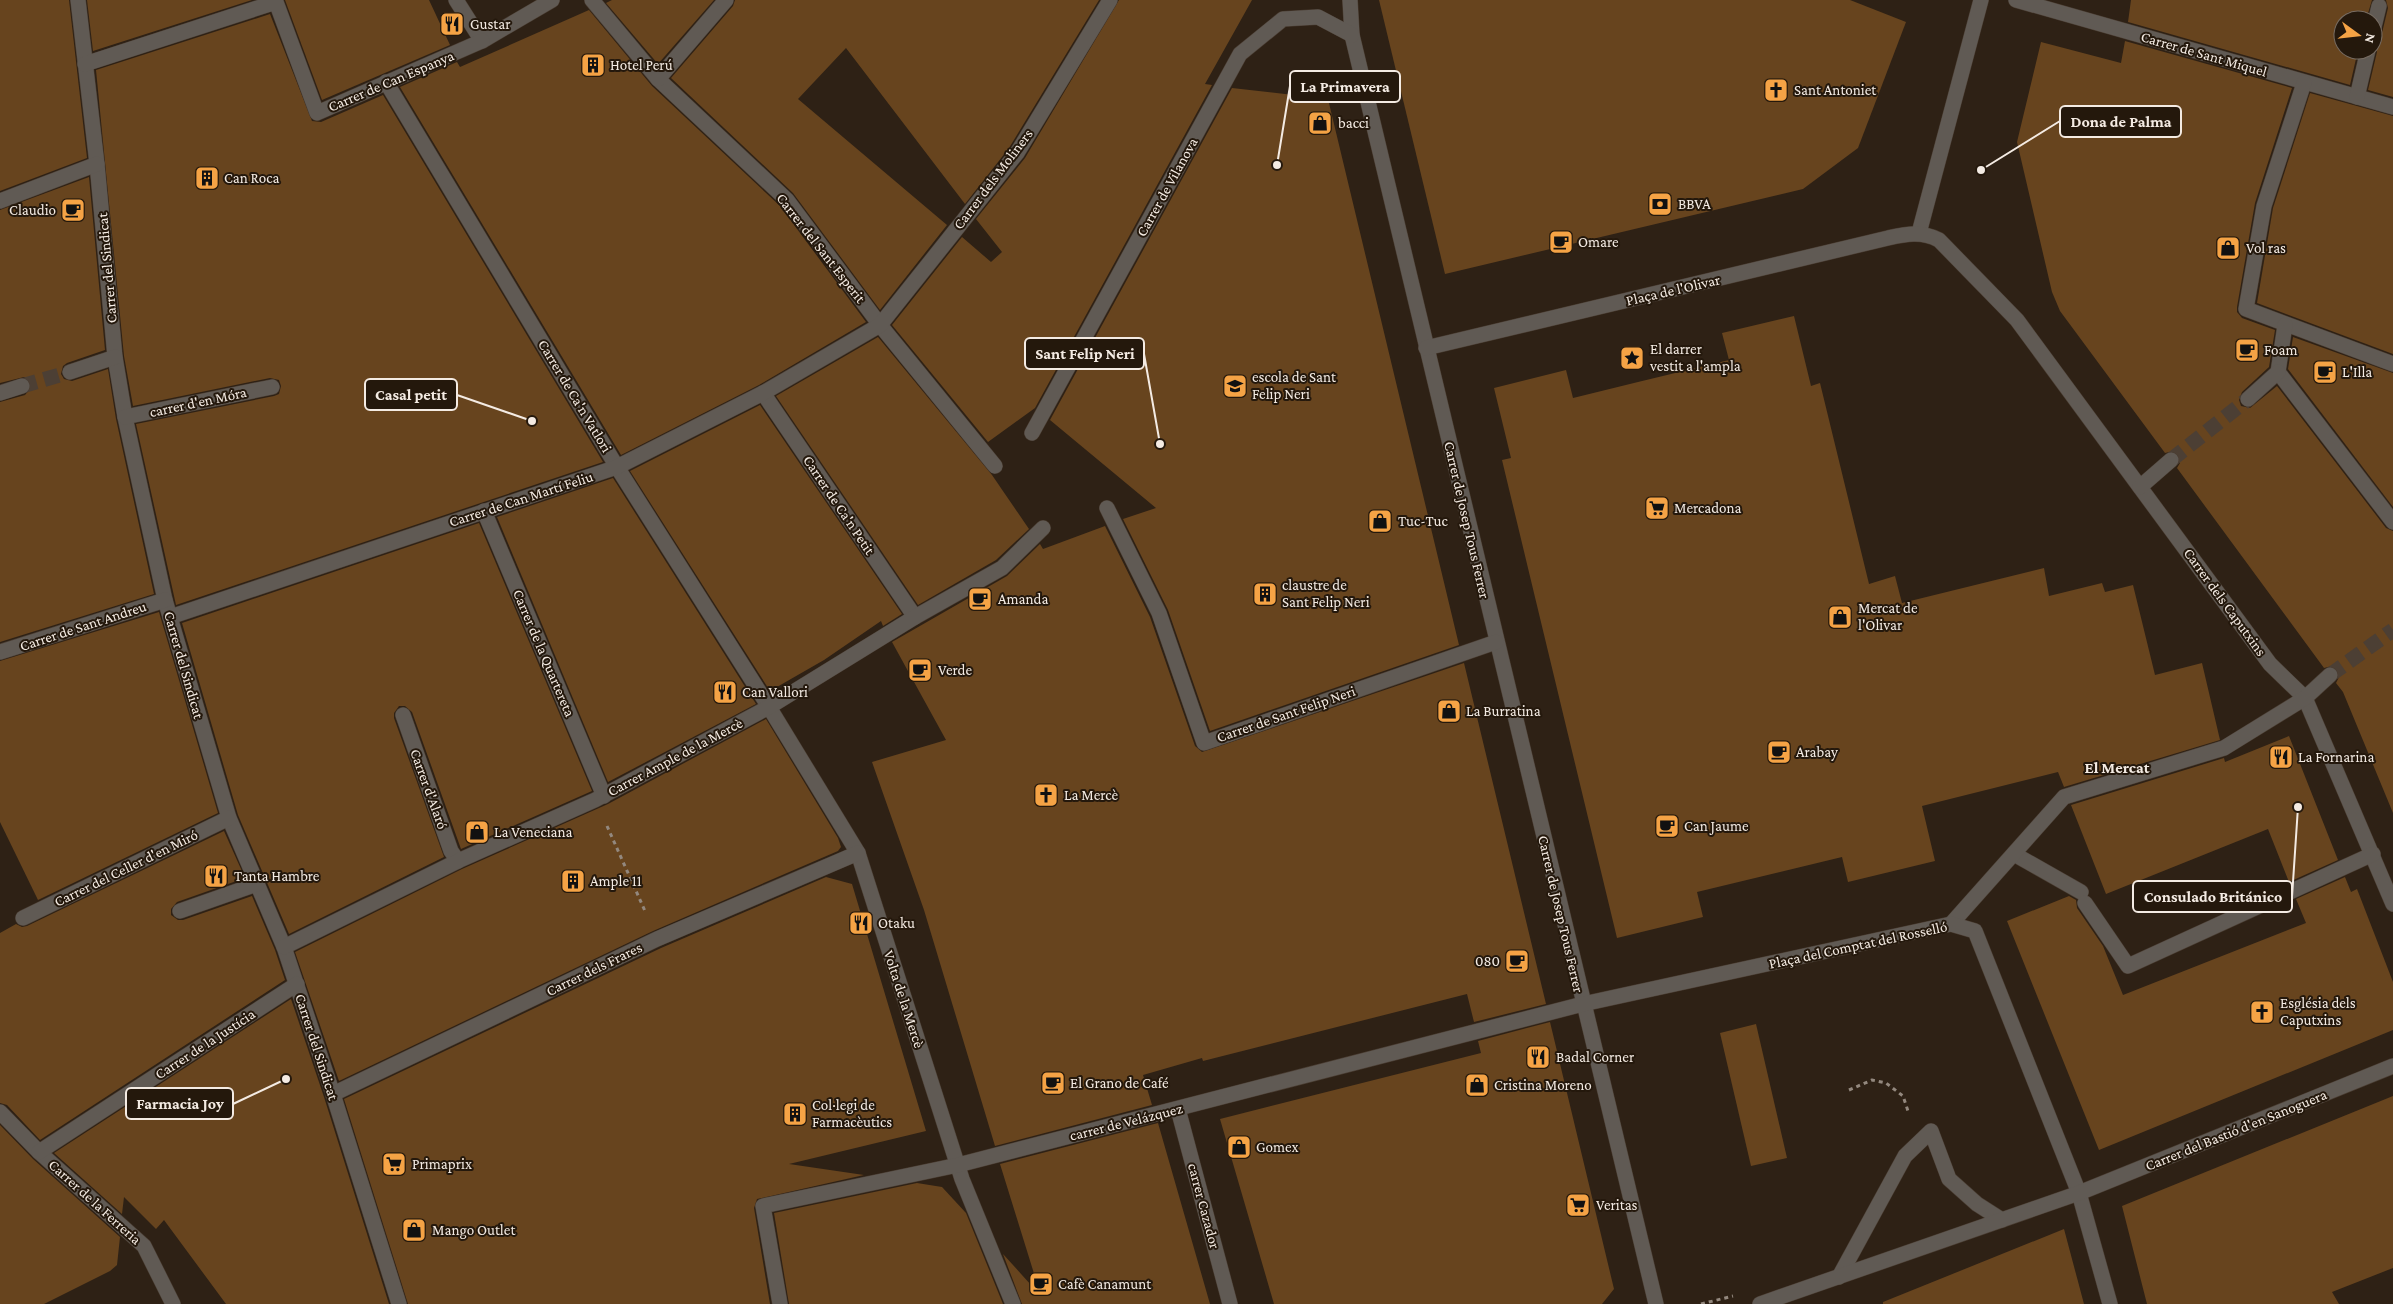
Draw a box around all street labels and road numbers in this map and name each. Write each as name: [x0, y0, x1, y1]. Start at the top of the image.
street label: Carrer de Sant Miquel: [2139, 28, 2269, 81]
street label: Carrer de Can Espanya: [326, 47, 457, 116]
street label: Carrer dels Moliners: [950, 126, 1036, 232]
street label: Carrer de Vilanova: [1133, 135, 1201, 239]
street label: Carrer del Sant Esperit: [772, 190, 869, 307]
street label: Carrer del Sindicat: [94, 211, 120, 324]
street label: Plaça de l'Olivar: [1624, 271, 1722, 310]
street label: Carrer de Ca'n Vatlori: [535, 337, 615, 455]
street label: carrer d'en Móra: [148, 384, 248, 420]
street label: Carrer de Josep Tous Ferrer: [1440, 440, 1493, 601]
street label: Carrer de Ca'n Petit: [800, 453, 879, 558]
street label: Carrer de Can Martí Feliu: [447, 468, 595, 530]
street label: Carrer dels Caputxins: [2180, 545, 2270, 660]
street label: Carrer de la Quartereta: [510, 587, 578, 719]
street label: Carrer de Sant Andreu: [18, 598, 148, 654]
street label: Carrer del Sindicat: [161, 609, 207, 722]
street label: Carrer de Sant Felip Neri: [1215, 683, 1358, 746]
street label: Carrer Ample de la Mercè: [605, 714, 746, 800]
street label: Carrer d'Alaró: [407, 747, 451, 831]
street label: Carrer del Celler d'en Miró: [52, 826, 200, 910]
street label: Carrer de Josep Tous Ferrer: [1534, 834, 1587, 995]
street label: Plaça del Comptat del Rosselló: [1767, 918, 1949, 973]
street label: Carrer dels Frares: [543, 939, 645, 999]
street label: Volta de la Mercè: [881, 948, 927, 1050]
street label: Carrer del Sindicat: [292, 992, 342, 1103]
street label: Carrer de la Justícia: [152, 1006, 259, 1083]
street label: Carrer del Bastió d'en Sanoguera: [2143, 1086, 2329, 1175]
street label: carrer de Velázquez: [1068, 1100, 1184, 1145]
street label: Carrer de la Ferreria: [46, 1156, 144, 1248]
street label: carrer Cazador: [1185, 1161, 1223, 1251]

